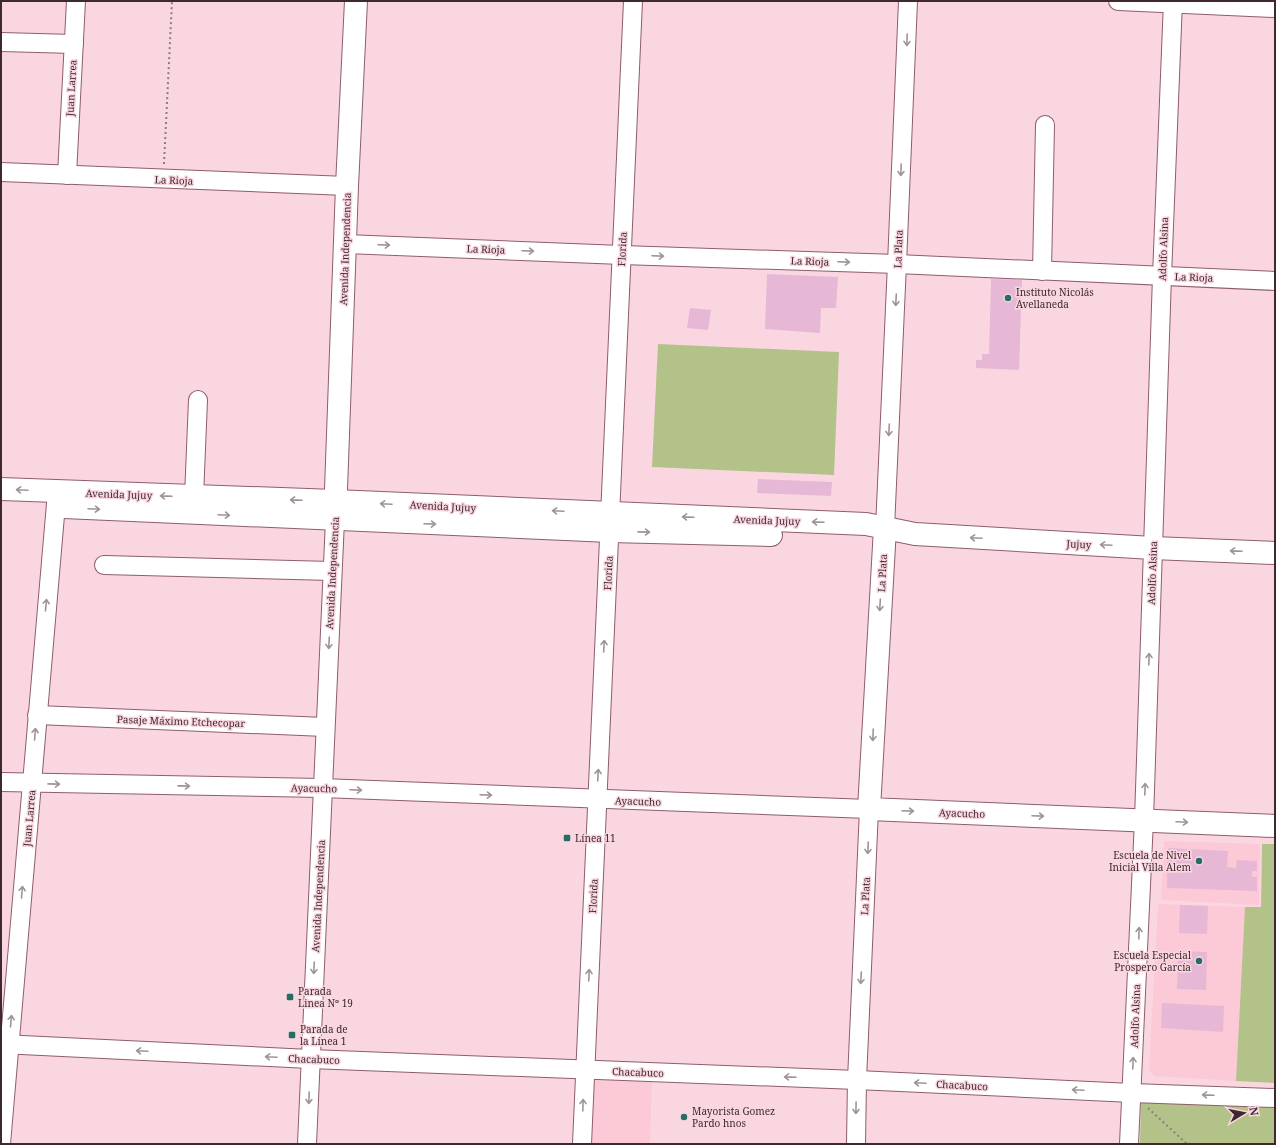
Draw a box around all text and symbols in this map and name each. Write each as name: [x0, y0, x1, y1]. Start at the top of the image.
one-way arrow: [903, 33, 910, 46]
street label: Juan Larrea: [62, 59, 79, 118]
one-way arrow: [898, 163, 905, 176]
street label: La Rioja: [154, 172, 194, 188]
street label: Avenida Independencia: [336, 192, 354, 306]
street label: Adolfo Alsina: [1155, 216, 1171, 281]
street label: La Plata: [890, 229, 906, 268]
street label: Florida: [614, 231, 630, 267]
one-way arrow: [377, 241, 390, 249]
street label: La Rioja: [466, 241, 506, 257]
one-way arrow: [521, 247, 534, 255]
one-way arrow: [651, 252, 664, 260]
street label: La Rioja: [790, 253, 830, 269]
one-way arrow: [837, 258, 850, 266]
street label: La Rioja: [1174, 269, 1214, 285]
place label: Instituto Nicolás Avellaneda: [1016, 285, 1094, 311]
one-way arrow: [892, 293, 899, 306]
marker: Instituto Nicolás Avellaneda: [1003, 293, 1013, 303]
one-way arrow: [886, 423, 893, 436]
street label: Avenida Jujuy: [86, 486, 153, 502]
one-way arrow: [16, 487, 29, 494]
one-way arrow: [160, 492, 173, 499]
one-way arrow: [290, 496, 303, 504]
street label: Avenida Jujuy: [409, 497, 477, 515]
one-way arrow: [380, 500, 393, 507]
one-way arrow: [87, 505, 100, 512]
one-way arrow: [552, 508, 565, 515]
one-way arrow: [217, 511, 230, 518]
street label: Avenida Jujuy: [734, 512, 801, 528]
one-way arrow: [682, 513, 695, 521]
street label: Avenida Independencia: [322, 516, 342, 630]
one-way arrow: [812, 519, 825, 526]
one-way arrow: [423, 520, 436, 527]
one-way arrow: [637, 528, 650, 536]
one-way arrow: [970, 534, 983, 541]
street label: Jujuy: [1065, 536, 1092, 552]
street label: Adolfo Alsina: [1144, 540, 1160, 605]
one-way arrow: [1100, 542, 1113, 549]
one-way arrow: [1230, 548, 1243, 555]
street label: La Plata: [874, 553, 890, 593]
street label: Florida: [600, 555, 616, 591]
one-way arrow: [877, 598, 884, 611]
one-way arrow: [43, 599, 50, 612]
one-way arrow: [325, 636, 333, 649]
one-way arrow: [601, 640, 608, 653]
one-way arrow: [1146, 653, 1153, 666]
street label: Pasaje Máximo Etchecopar: [117, 712, 246, 730]
one-way arrow: [32, 728, 39, 741]
one-way arrow: [870, 728, 877, 741]
one-way arrow: [595, 769, 602, 782]
one-way arrow: [47, 780, 60, 787]
street label: Ayacucho: [291, 781, 337, 795]
one-way arrow: [177, 782, 190, 790]
one-way arrow: [1142, 783, 1149, 796]
one-way arrow: [349, 786, 362, 793]
street label: Juan Larrea: [19, 789, 38, 848]
one-way arrow: [479, 791, 492, 799]
street label: Ayacucho: [615, 793, 662, 809]
street label: Ayacucho: [939, 805, 986, 821]
one-way arrow: [901, 807, 914, 814]
one-way arrow: [1031, 812, 1044, 820]
one-way arrow: [1175, 818, 1188, 826]
place label: Línea 11: [575, 831, 616, 845]
marker: Línea 11: [562, 833, 572, 843]
street label: Avenida Independencia: [308, 839, 328, 953]
one-way arrow: [864, 841, 871, 854]
place label: Escuela de Nivel Inicial Villa Alem: [1109, 848, 1192, 874]
marker: Escuela de Nivel Inicial Villa Alem: [1194, 856, 1204, 866]
street label: La Plata: [857, 876, 873, 916]
street label: Florida: [585, 878, 601, 914]
one-way arrow: [19, 886, 26, 899]
one-way arrow: [1135, 927, 1143, 940]
place label: Escuela Especial Prospero García: [1113, 948, 1191, 974]
marker: Escuela Especial Prospero García: [1194, 956, 1204, 966]
one-way arrow: [311, 961, 318, 974]
one-way arrow: [585, 969, 592, 982]
one-way arrow: [858, 971, 865, 984]
street label: Adolfo Alsina: [1127, 983, 1143, 1048]
place label: Parada Linea Nº 19: [298, 984, 353, 1010]
marker: Parada Linea Nº 19: [285, 992, 295, 1002]
one-way arrow: [7, 1015, 14, 1028]
place label: Parada de la Línea 1: [300, 1022, 348, 1048]
marker: Parada de la Línea 1: [287, 1030, 297, 1040]
one-way arrow: [136, 1047, 149, 1054]
street label: Chacabuco: [288, 1051, 340, 1067]
one-way arrow: [265, 1053, 278, 1061]
one-way arrow: [1130, 1057, 1137, 1070]
street label: Chacabuco: [612, 1064, 664, 1080]
one-way arrow: [784, 1074, 797, 1081]
street label: Chacabuco: [936, 1077, 988, 1093]
one-way arrow: [914, 1079, 927, 1086]
one-way arrow: [1072, 1087, 1085, 1094]
one-way arrow: [305, 1091, 313, 1104]
one-way arrow: [1202, 1091, 1215, 1099]
north arrow: [1224, 1093, 1264, 1133]
one-way arrow: [579, 1099, 587, 1112]
one-way arrow: [852, 1101, 860, 1114]
place label: Mayorista Gomez Pardo hnos: [692, 1104, 775, 1130]
text: N: [1246, 1106, 1263, 1117]
marker: Mayorista Gomez Pardo hnos: [679, 1112, 689, 1122]

